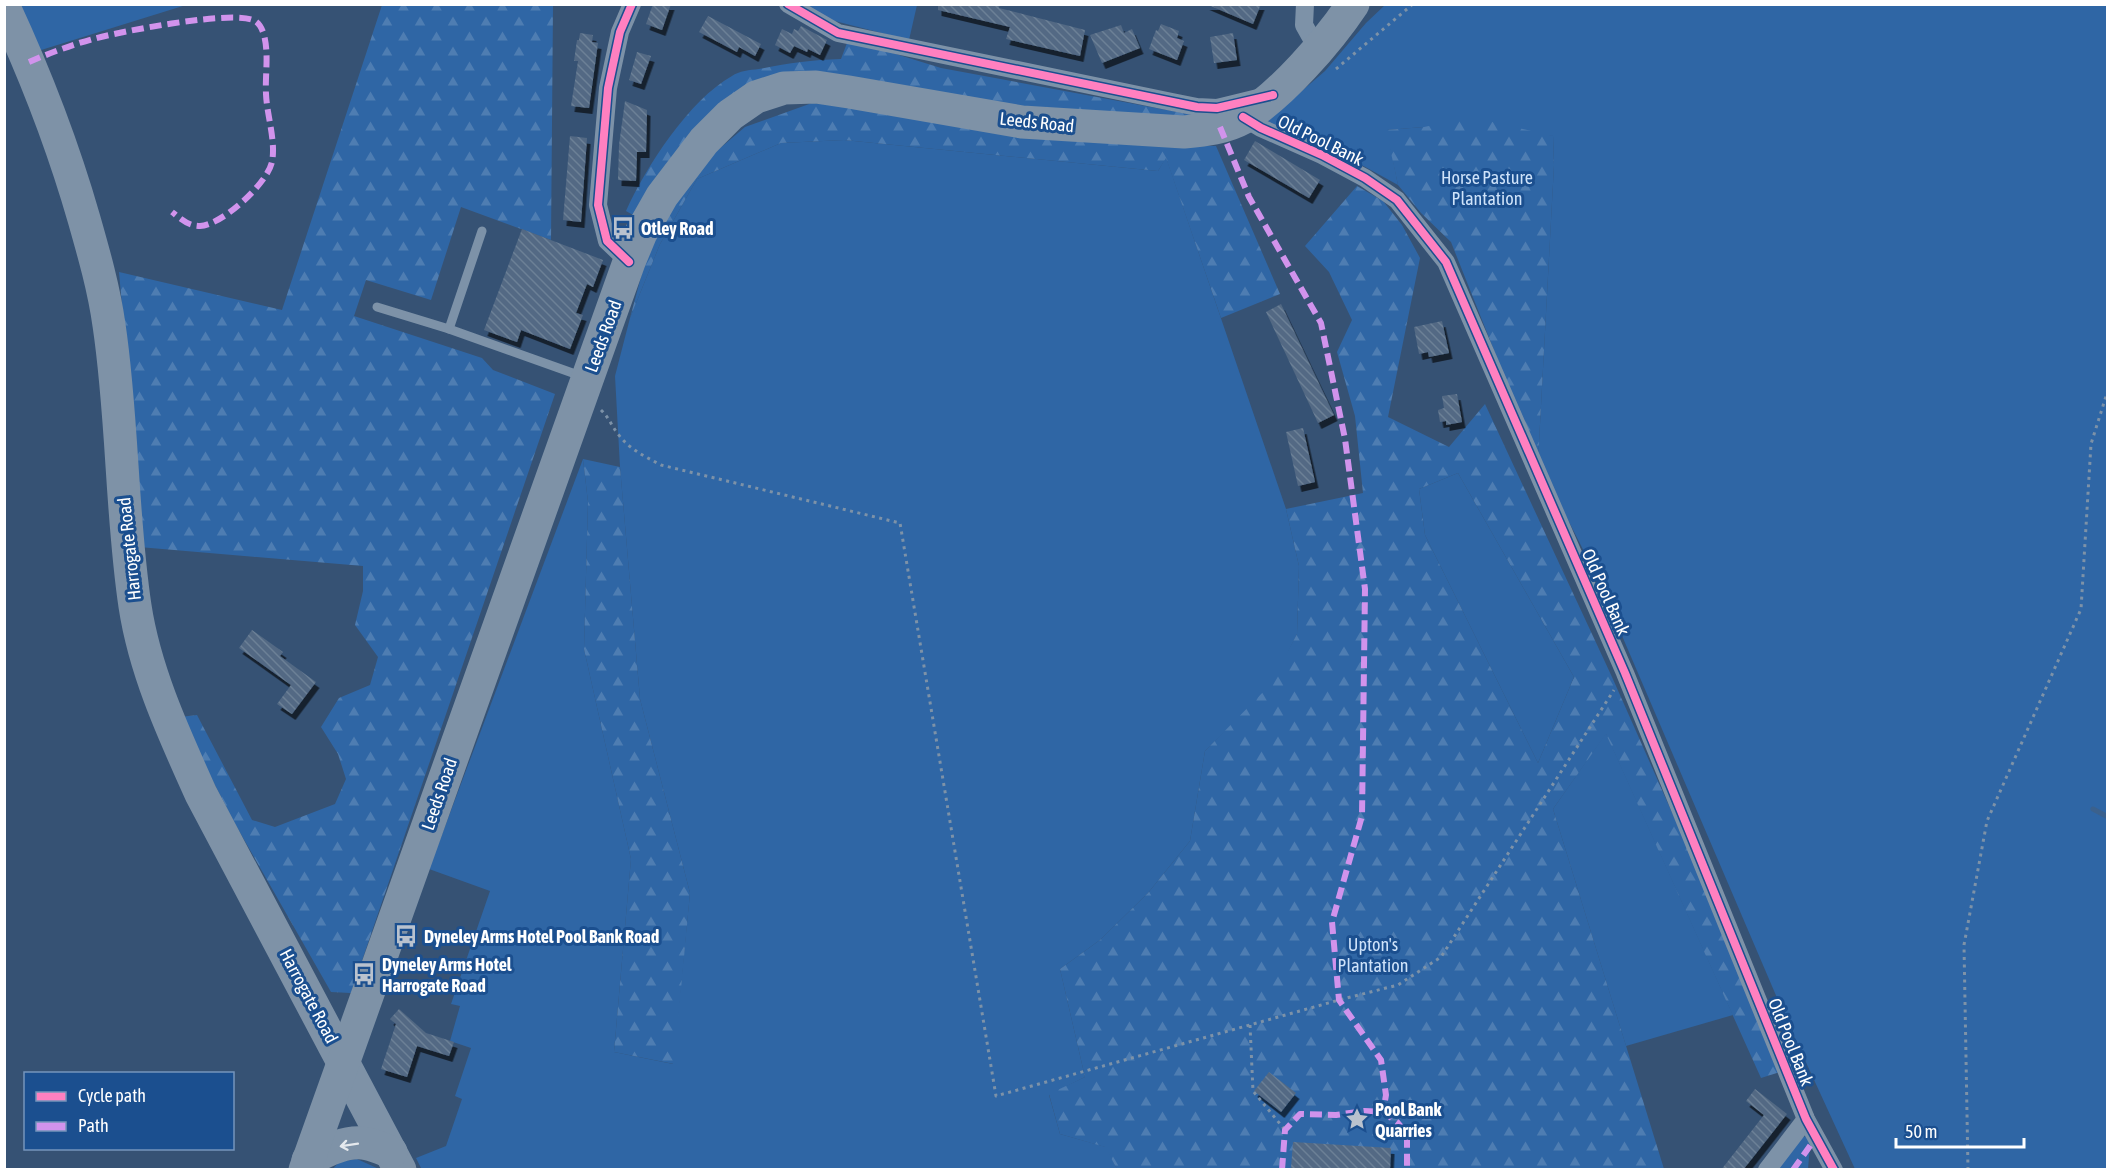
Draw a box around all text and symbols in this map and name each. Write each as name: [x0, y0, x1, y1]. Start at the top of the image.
street label: Leeds Road: [999, 108, 1075, 136]
street label: Old Pool Bank: [1275, 110, 1367, 170]
park label: Horse Pasture Plantation: [1441, 167, 1533, 209]
bus stop icon: Otley Road: [610, 215, 636, 241]
place label: Otley Road: [641, 218, 714, 239]
street label: Leeds Road: [580, 297, 626, 375]
street label: Harrogate Road: [113, 496, 145, 602]
street label: Old Pool Bank: [1578, 545, 1634, 639]
street label: Leeds Road: [417, 755, 461, 833]
bus stop icon: Dyneley Arms Hotel Pool Bank Road: [393, 923, 419, 949]
place label: Dyneley Arms Hotel Pool Bank Road: [424, 926, 659, 947]
park label: Upton's Plantation: [1338, 934, 1408, 976]
street label: Harrogate Road: [275, 945, 343, 1047]
place label: Dyneley Arms Hotel Harrogate Road: [382, 954, 512, 996]
bus stop icon: Dyneley Arms Hotel Harrogate Road: [351, 961, 377, 987]
street label: Old Pool Bank: [1764, 995, 1818, 1089]
legend: [24, 1072, 234, 1150]
text: Cycle path: [78, 1085, 146, 1106]
place label: Pool Bank Quarries: [1375, 1099, 1442, 1141]
place icon: Pool Bank Quarries: [1344, 1106, 1370, 1132]
scale bar: [1896, 1111, 2024, 1149]
text: Path: [78, 1115, 109, 1136]
text: 50 m: [1905, 1121, 1937, 1142]
one-way arrow: [339, 1139, 359, 1150]

